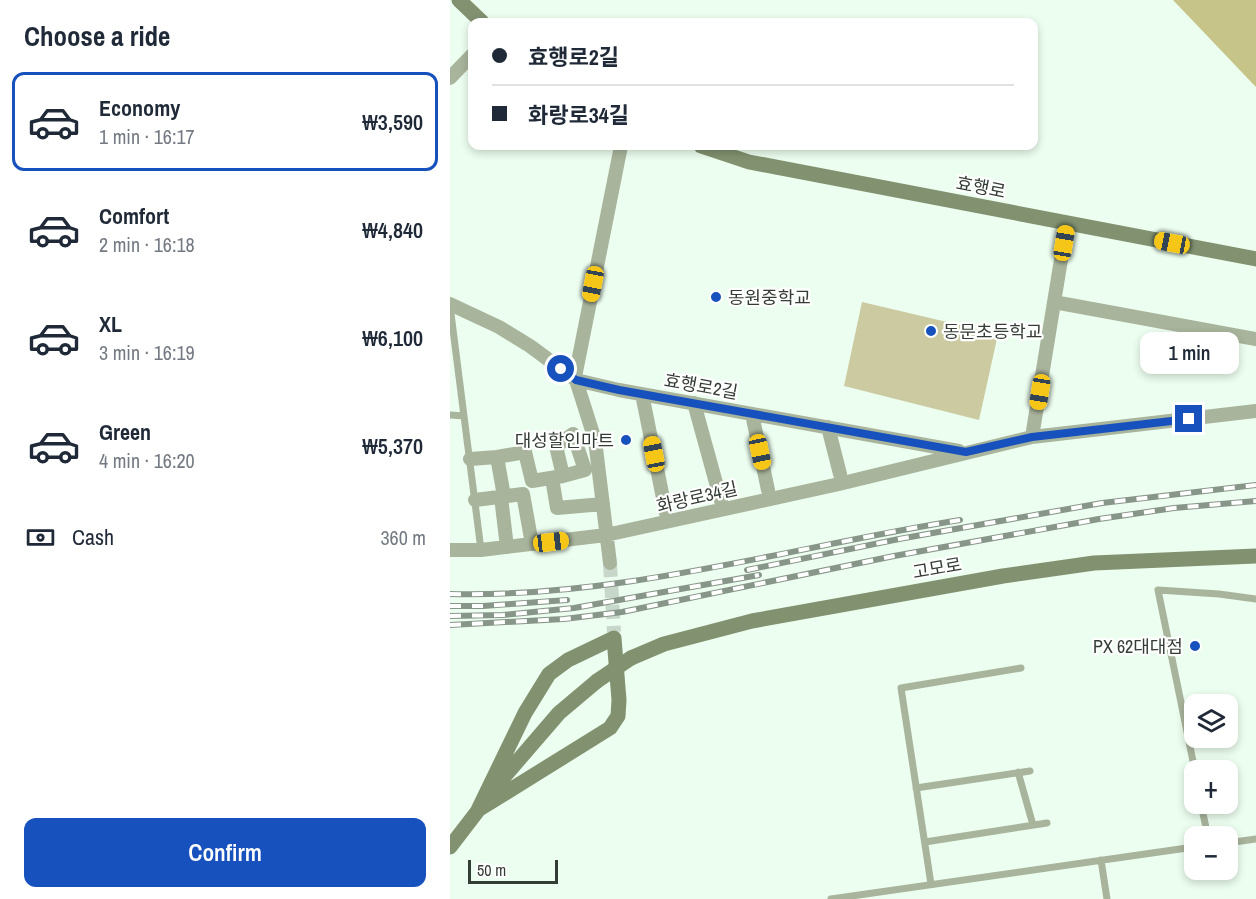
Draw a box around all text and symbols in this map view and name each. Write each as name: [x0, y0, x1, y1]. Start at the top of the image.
text: Choose a ride: [24, 18, 170, 54]
text: 효행로2길: [528, 42, 619, 72]
text: Economy: [99, 93, 180, 123]
icon: car: [27, 95, 81, 149]
text: 화랑로34길: [528, 100, 629, 130]
text: ₩3,590: [362, 107, 423, 137]
text: 1 min · 16:17: [99, 123, 195, 150]
street label: 효행로: [954, 170, 1008, 204]
text: Comfort: [99, 201, 169, 231]
icon: car: [27, 203, 81, 257]
text: ₩4,840: [362, 215, 423, 245]
car: [1052, 224, 1076, 262]
text: 2 min · 16:18: [99, 231, 195, 258]
car: [1153, 231, 1191, 255]
car: [581, 265, 605, 303]
place label: 동원중학교: [728, 285, 811, 310]
marker: 동원중학교: [709, 290, 723, 304]
text: XL: [99, 309, 122, 339]
icon: car: [27, 311, 81, 365]
place label: 동문초등학교: [943, 319, 1042, 344]
text: ₩6,100: [362, 323, 423, 353]
marker: 동문초등학교: [924, 324, 938, 338]
callout: 1 min: [1140, 332, 1239, 374]
text: 3 min · 16:19: [99, 339, 195, 366]
text: 1 min: [1168, 339, 1211, 366]
route start: [547, 355, 574, 382]
street label: 효행로2길: [662, 367, 740, 405]
car: [1028, 373, 1052, 411]
route end: [1175, 405, 1202, 432]
text: Green: [99, 417, 151, 447]
icon: car: [27, 419, 81, 473]
place label: 대성할인마트: [515, 428, 614, 453]
text: ₩5,370: [362, 431, 423, 461]
marker: 대성할인마트: [619, 433, 633, 447]
car: [747, 433, 773, 471]
car: [642, 435, 666, 473]
text: 4 min · 16:20: [99, 447, 195, 474]
street label: 화랑로34길: [654, 476, 740, 518]
icon: cash: [24, 521, 57, 554]
text: Cash: [72, 522, 114, 552]
text: 360 m: [380, 524, 426, 551]
car: [532, 531, 570, 553]
street label: 고모로: [910, 551, 964, 585]
place label: PX 62대대점: [1093, 634, 1183, 659]
marker: PX 62대대점: [1188, 639, 1202, 653]
map controls: [1184, 694, 1238, 880]
button: layers: [1184, 694, 1238, 748]
button: +: [1184, 760, 1238, 814]
button: Confirm: [24, 818, 426, 887]
button: −: [1184, 826, 1238, 880]
scale bar: [468, 857, 558, 884]
text: 50 m: [477, 859, 506, 881]

